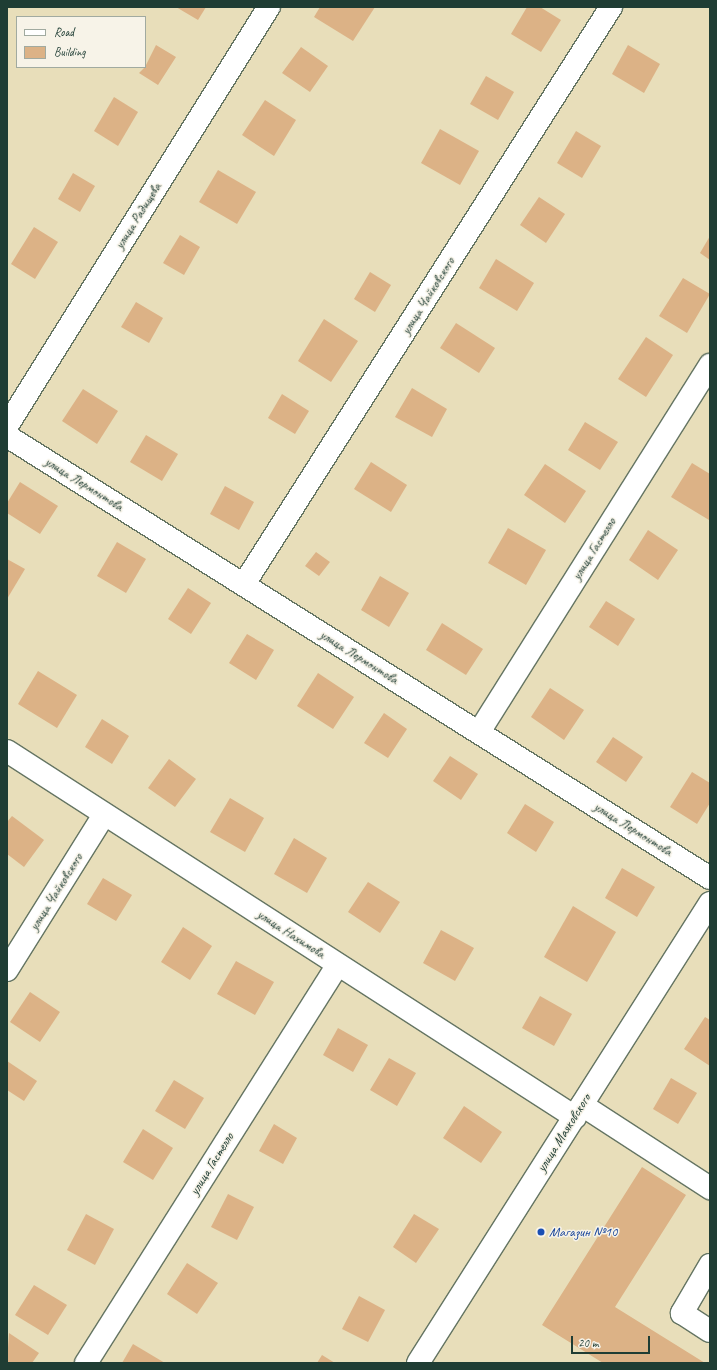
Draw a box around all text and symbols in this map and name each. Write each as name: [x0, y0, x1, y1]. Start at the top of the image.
legend: [16, 16, 146, 68]
text: Road: [54, 24, 74, 40]
text: Building: [54, 44, 86, 60]
street label: улица Радищева: [111, 179, 165, 253]
street label: улица Чайковского: [398, 254, 458, 338]
street label: улица Лермонтова: [42, 453, 126, 515]
street label: улица Гастелло: [568, 514, 620, 584]
street label: улица Лермонтова: [317, 626, 401, 688]
street label: улица Лермонтова: [591, 798, 675, 860]
street label: улица Чайковского: [26, 850, 86, 934]
street label: улица Нахимова: [253, 906, 329, 962]
street label: улица Маяковского: [533, 1091, 595, 1175]
street label: улица Гастелло: [186, 1129, 238, 1199]
place label: Магазин №10: [549, 1224, 617, 1240]
marker: Магазин №10: [536, 1227, 546, 1237]
scale bar: [573, 1328, 652, 1354]
text: 20 m: [578, 1335, 598, 1351]

